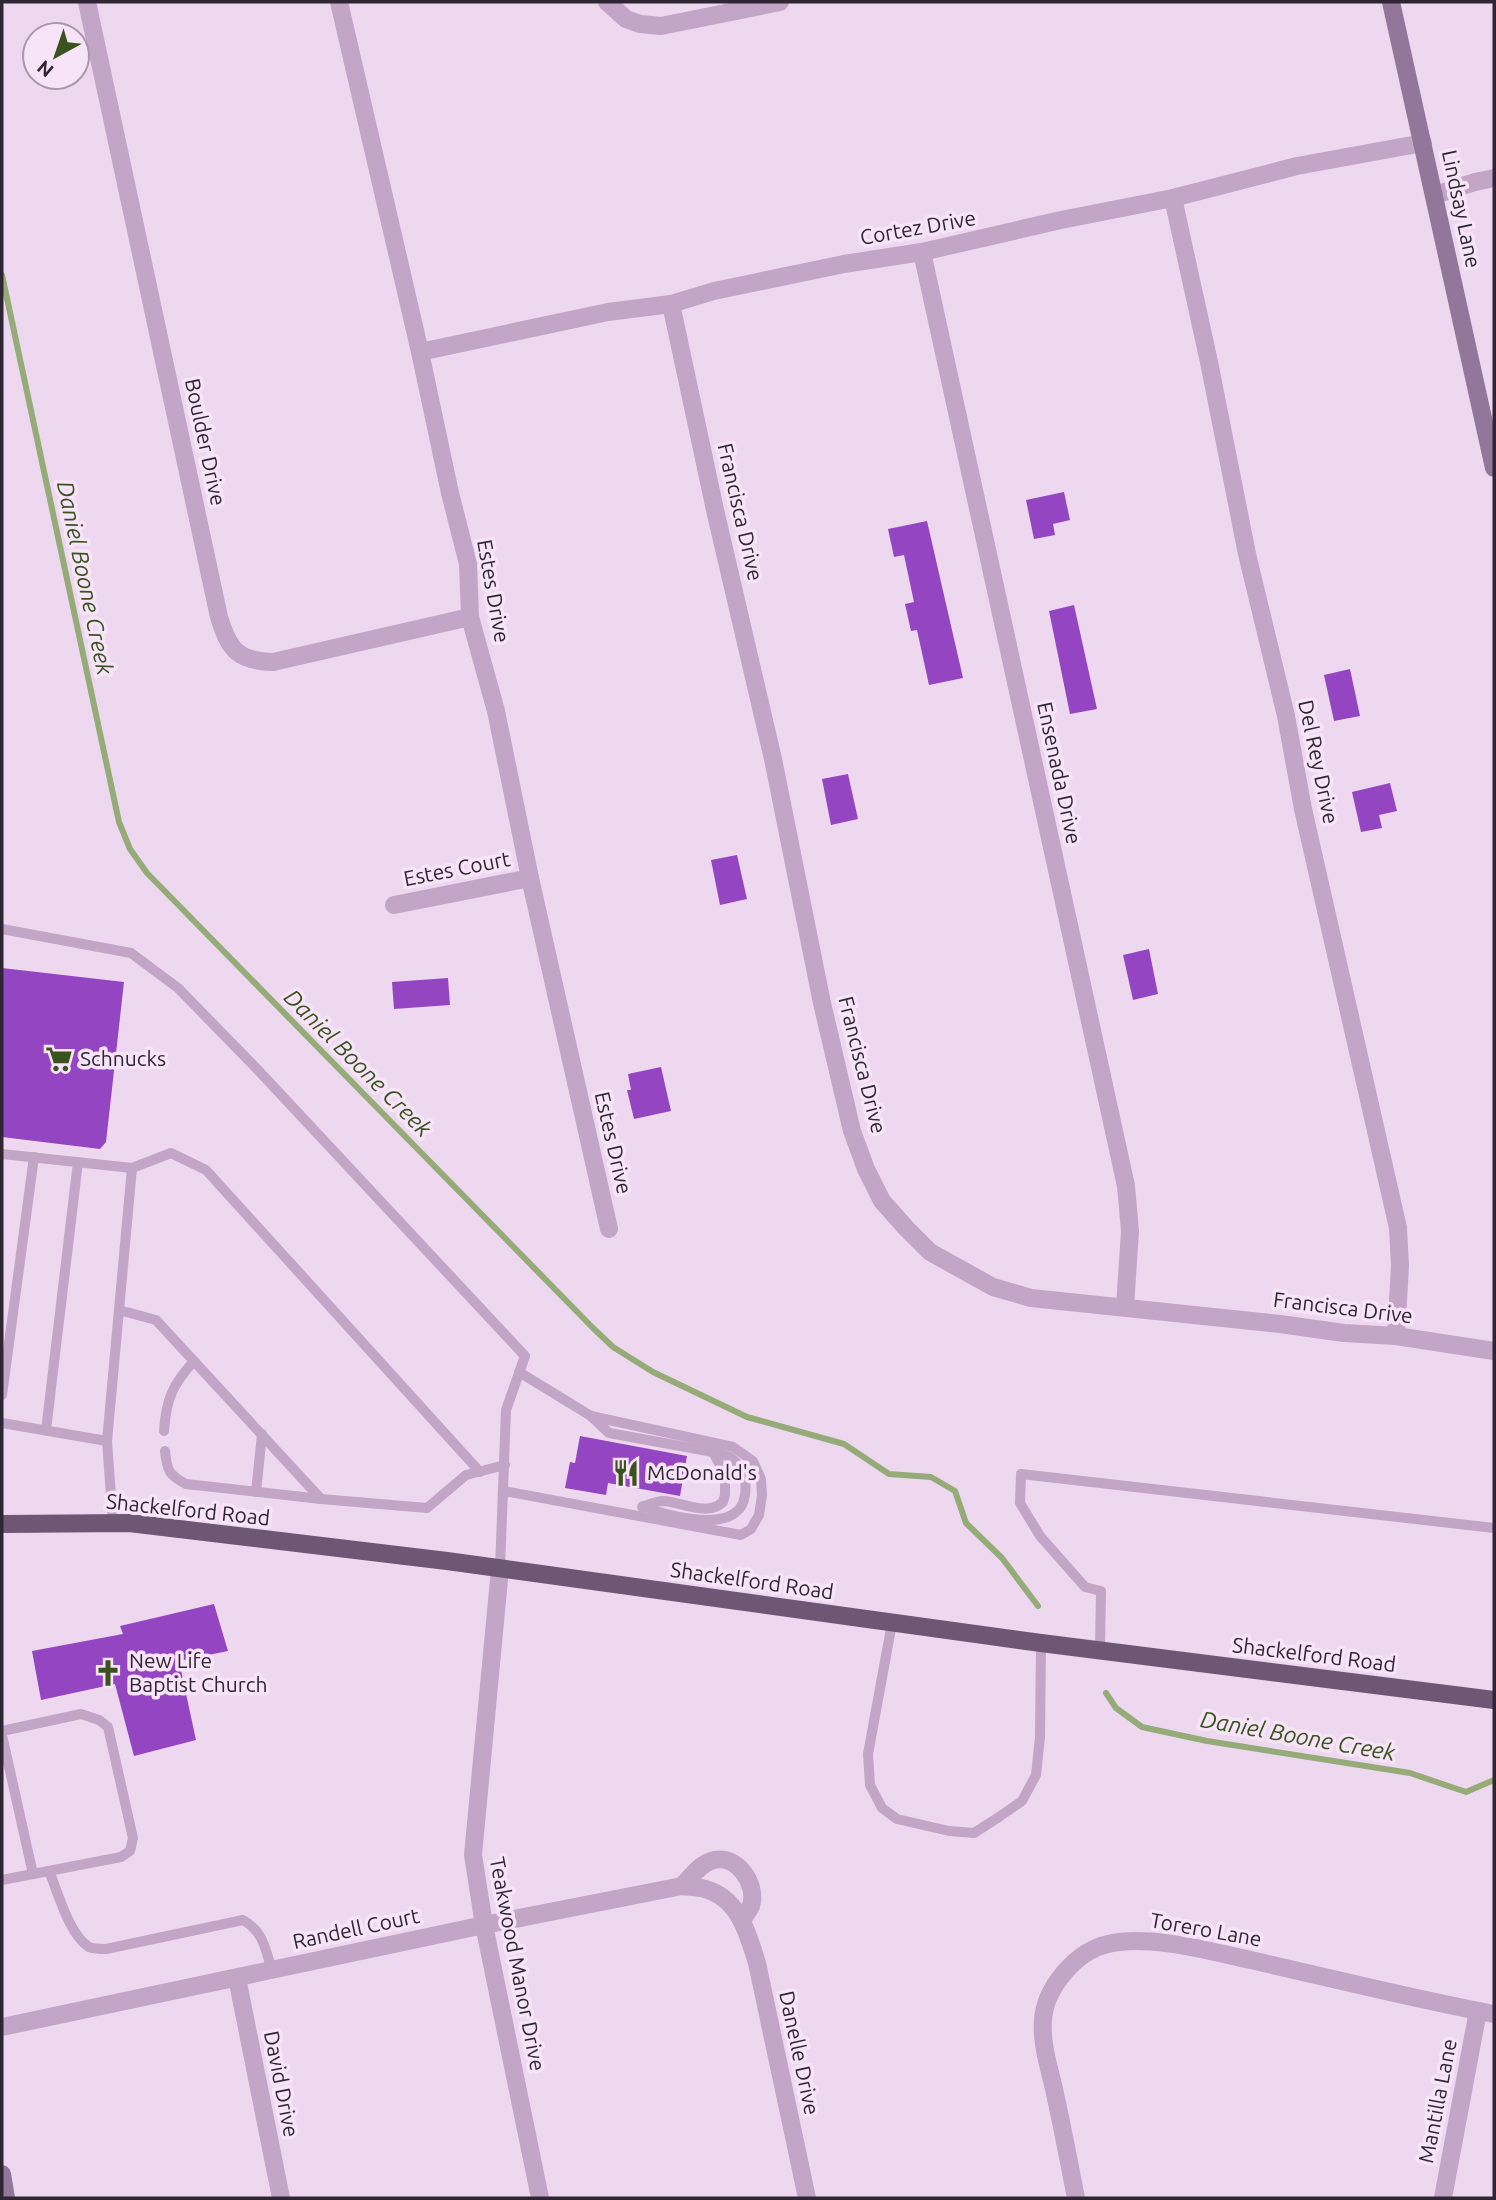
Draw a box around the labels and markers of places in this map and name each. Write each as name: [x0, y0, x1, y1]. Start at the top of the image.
supermarket icon: Schnucks: [44, 1044, 74, 1074]
place label: Schnucks: [80, 1046, 166, 1070]
restaurant icon: McDonald's: [611, 1458, 641, 1488]
place label: McDonald's: [647, 1460, 757, 1484]
place label: New Life Baptist Church: [129, 1648, 268, 1696]
church icon: New Life Baptist Church: [93, 1658, 123, 1688]

